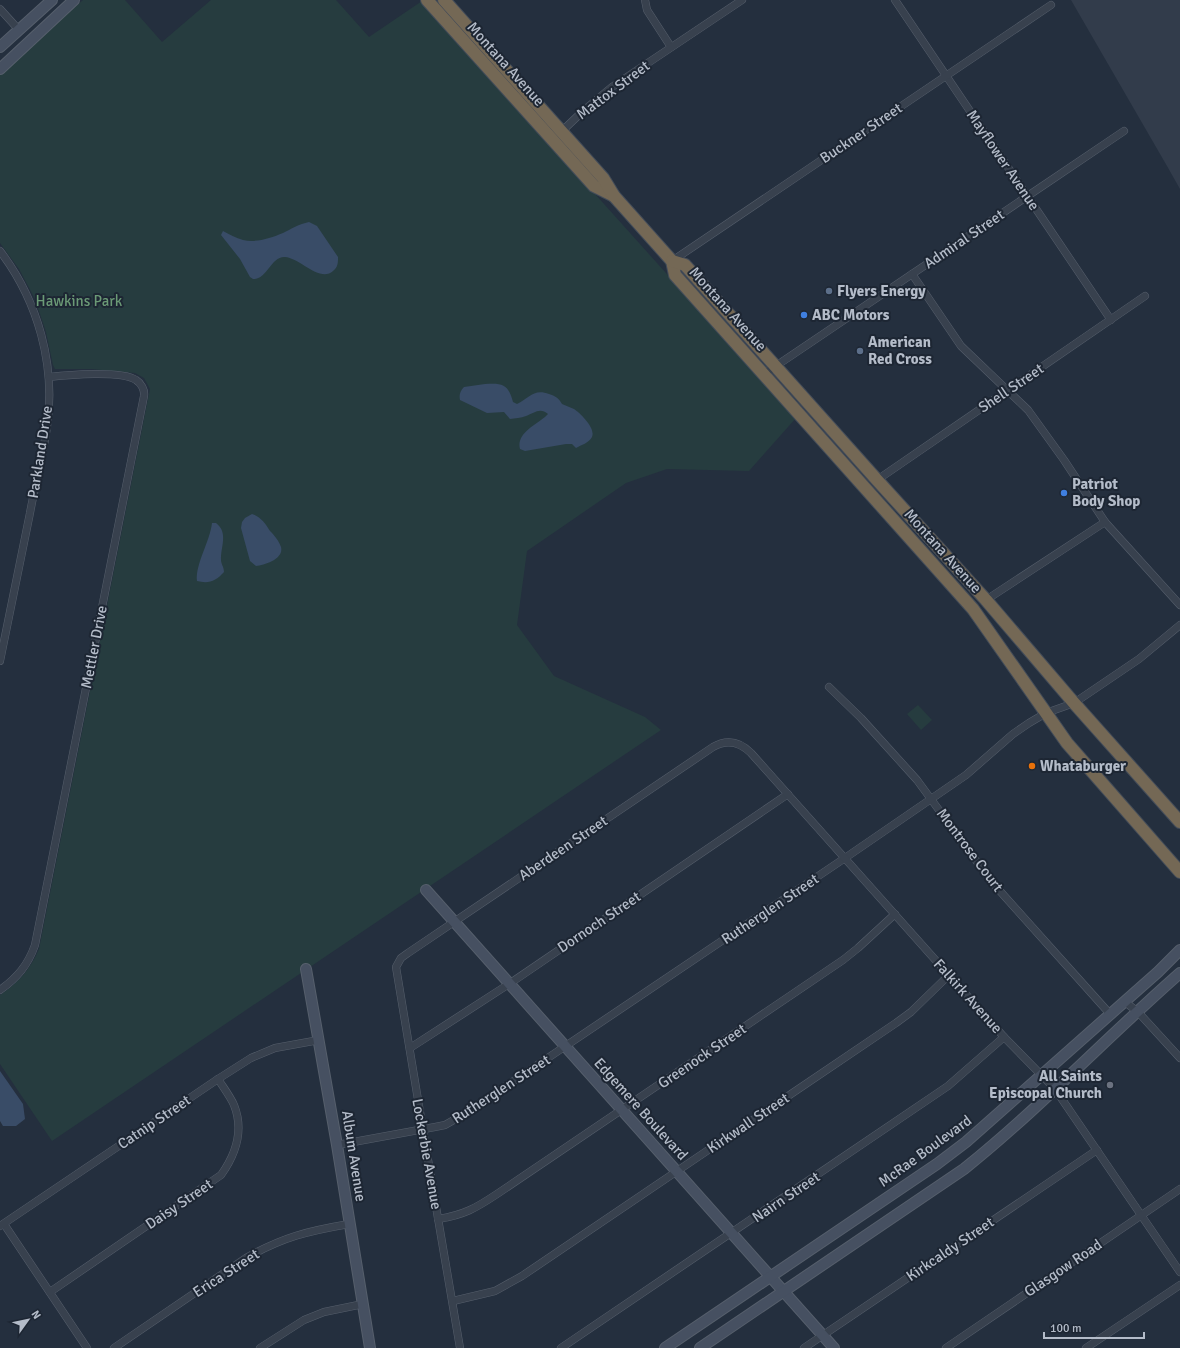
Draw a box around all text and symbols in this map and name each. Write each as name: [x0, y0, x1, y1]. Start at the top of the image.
street label: Montana Avenue: [464, 18, 548, 110]
street label: Mattox Street: [573, 57, 653, 123]
street label: Buckner Street: [816, 99, 906, 167]
street label: Mayflower Avenue: [963, 106, 1043, 214]
street label: Admiral Street: [920, 206, 1008, 272]
street label: Montana Avenue: [686, 263, 770, 355]
place label: Flyers Energy: [837, 282, 926, 300]
marker: Flyers Energy: [824, 286, 834, 296]
park label: Hawkins Park: [36, 292, 123, 310]
place label: ABC Motors: [812, 306, 890, 324]
marker: ABC Motors: [799, 310, 809, 320]
place label: American Red Cross: [868, 333, 932, 368]
marker: American Red Cross: [855, 346, 865, 356]
street label: Shell Street: [975, 360, 1047, 416]
street label: Parkland Drive: [24, 404, 56, 500]
place label: Patriot Body Shop: [1072, 475, 1140, 510]
marker: Patriot Body Shop: [1059, 488, 1069, 498]
street label: Montana Avenue: [901, 505, 985, 597]
street label: Mettler Drive: [77, 604, 111, 690]
place label: Whataburger: [1040, 757, 1126, 775]
marker: Whataburger: [1027, 761, 1037, 771]
street label: Montrose Court: [933, 805, 1007, 895]
street label: Aberdeen Street: [515, 812, 611, 884]
street label: Rutherglen Street: [718, 870, 822, 948]
street label: Dornoch Street: [554, 888, 644, 956]
street label: Falkirk Avenue: [930, 955, 1006, 1037]
street label: Greenock Street: [654, 1020, 750, 1092]
street label: Rutherglen Street: [449, 1051, 553, 1127]
street label: Edgemere Boulevard: [590, 1054, 692, 1164]
place label: All Saints Episcopal Church: [989, 1067, 1102, 1102]
marker: All Saints Episcopal Church: [1105, 1080, 1115, 1090]
street label: Kirkwall Street: [703, 1089, 793, 1157]
street label: Catnip Street: [114, 1091, 194, 1153]
street label: Lockerbie Avenue: [408, 1097, 446, 1211]
street label: Album Avenue: [338, 1109, 370, 1203]
street label: McRae Boulevard: [875, 1111, 975, 1191]
street label: Nairn Street: [749, 1168, 823, 1226]
street label: Daisy Street: [142, 1175, 216, 1233]
street label: Kirkcaldy Street: [903, 1213, 997, 1285]
street label: Glasgow Road: [1021, 1235, 1105, 1301]
street label: Erica Street: [189, 1245, 263, 1301]
north arrow: [8, 1300, 48, 1340]
text: N: [28, 1308, 44, 1322]
scale bar: [1044, 1314, 1144, 1340]
text: 100 m: [1050, 1321, 1082, 1336]

